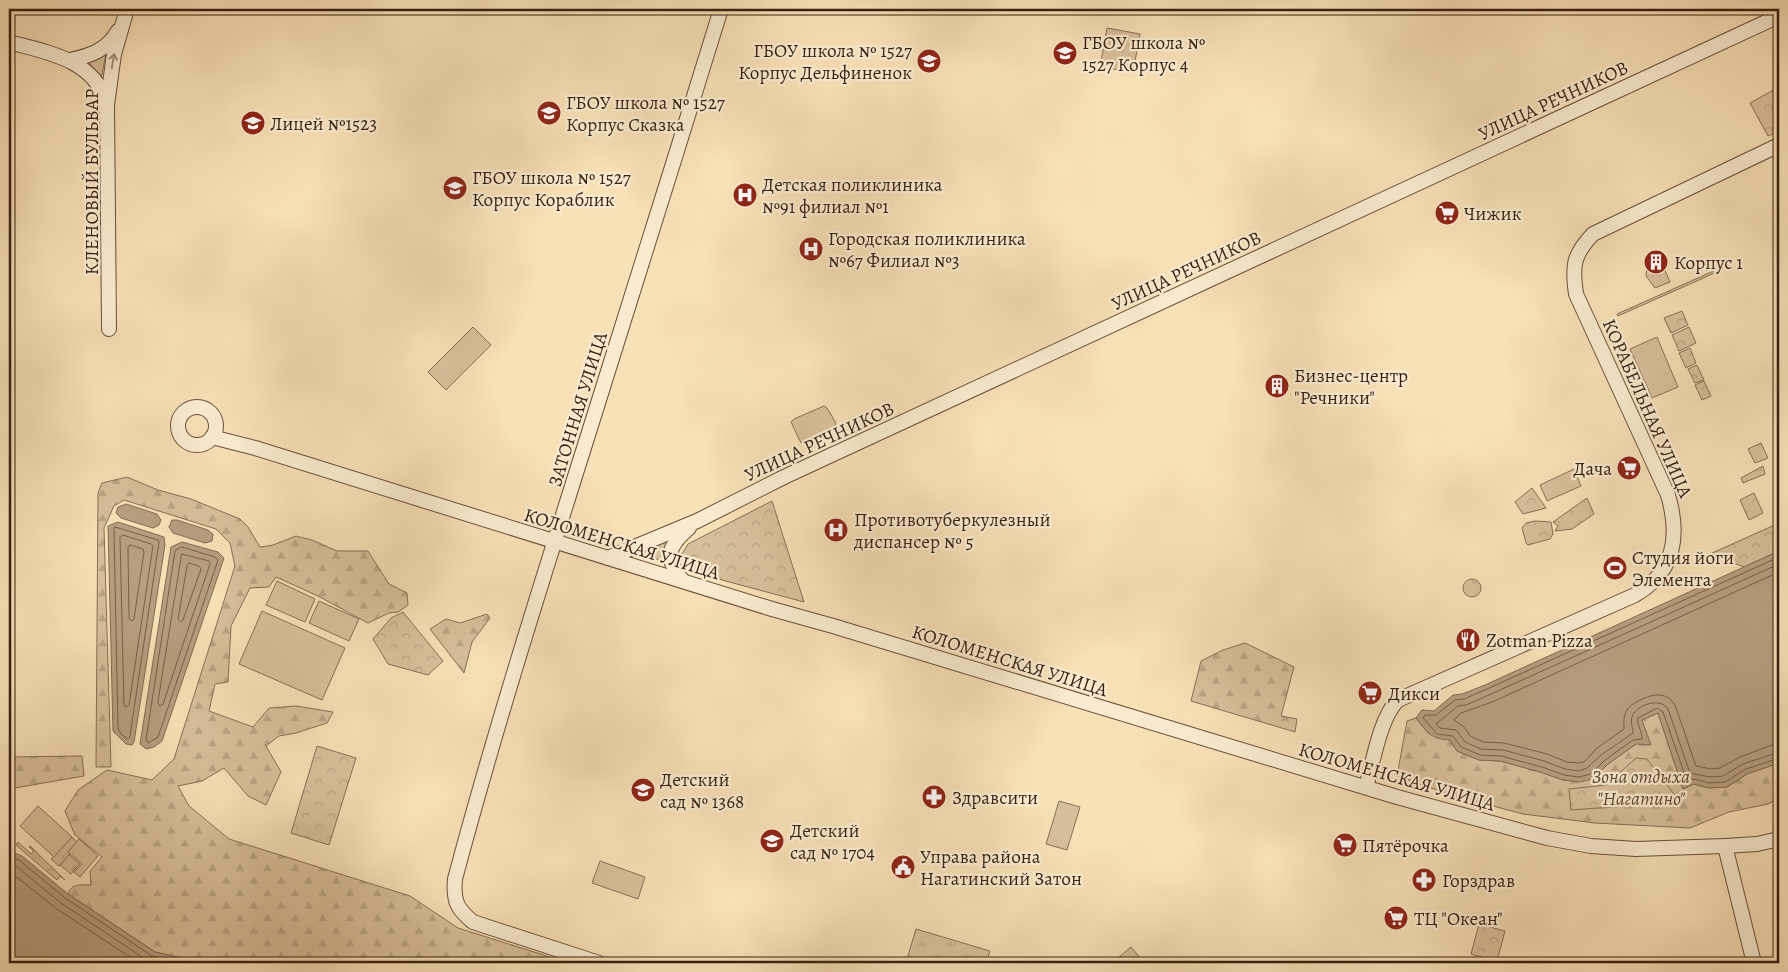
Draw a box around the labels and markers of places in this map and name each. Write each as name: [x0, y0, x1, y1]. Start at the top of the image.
place label: ГБОУ школа № 1527 Корпус 4: [1082, 30, 1205, 78]
place label: ГБОУ школа № 1527 Корпус Дельфиненок: [738, 38, 912, 86]
school or university icon: ГБОУ школа № 1527 Корпус 4: [1052, 40, 1078, 66]
school or university icon: ГБОУ школа № 1527 Корпус Дельфиненок: [916, 48, 942, 74]
place label: ГБОУ школа № 1527 Корпус Сказка: [566, 90, 725, 138]
school or university icon: ГБОУ школа № 1527 Корпус Сказка: [536, 100, 562, 126]
school or university icon: Лицей №1523: [240, 110, 266, 136]
place label: Лицей №1523: [270, 111, 377, 137]
place label: ГБОУ школа № 1527 Корпус Кораблик: [472, 165, 631, 213]
place label: Детская поликлиника №91 филиал №1: [762, 172, 943, 220]
school or university icon: ГБОУ школа № 1527 Корпус Кораблик: [442, 175, 468, 201]
hospital icon: Детская поликлиника №91 филиал №1: [732, 182, 758, 208]
supermarket icon: Чижик: [1434, 200, 1460, 226]
place label: Чижик: [1464, 201, 1522, 227]
place label: Городская поликлиника №67 Филиал №3: [828, 226, 1026, 274]
hospital icon: Городская поликлиника №67 Филиал №3: [798, 236, 824, 262]
building icon: Корпус 1: [1643, 249, 1669, 275]
place label: Корпус 1: [1674, 250, 1743, 276]
place label: Бизнес-центр "Речники": [1294, 363, 1408, 411]
building icon: Бизнес-центр "Речники": [1264, 373, 1290, 399]
supermarket icon: Дача: [1616, 455, 1642, 481]
place label: Дача: [1573, 456, 1612, 482]
place label: Противотуберкулезный диспансер № 5: [853, 507, 1051, 555]
hospital icon: Противотуберкулезный диспансер № 5: [823, 517, 849, 543]
place label: Студия йоги Элемента: [1632, 545, 1734, 593]
sports icon: Студия йоги Элемента: [1602, 555, 1628, 581]
restaurant icon: Zotman Pizza: [1455, 627, 1481, 653]
place label: Zotman Pizza: [1486, 628, 1593, 654]
supermarket icon: Дикси: [1357, 680, 1383, 706]
place label: Дикси: [1388, 681, 1440, 707]
place label: Детский сад № 1368: [660, 767, 744, 815]
school or university icon: Детский сад № 1368: [630, 777, 656, 803]
pharmacy icon: Здравсити: [921, 784, 947, 810]
place label: Здравсити: [952, 785, 1038, 811]
place label: Детский сад № 1704: [790, 818, 875, 866]
school or university icon: Детский сад № 1704: [759, 828, 785, 854]
supermarket icon: Пятёрочка: [1332, 832, 1358, 858]
place label: Пятёрочка: [1362, 833, 1449, 859]
place label: Управа района Нагатинский Затон: [920, 844, 1082, 892]
public building icon: Управа района Нагатинский Затон: [890, 854, 916, 880]
pharmacy icon: Горздрав: [1411, 867, 1437, 893]
place label: Горздрав: [1442, 868, 1515, 894]
supermarket icon: ТЦ "Океан": [1383, 905, 1409, 931]
place label: ТЦ "Океан": [1414, 906, 1503, 932]

